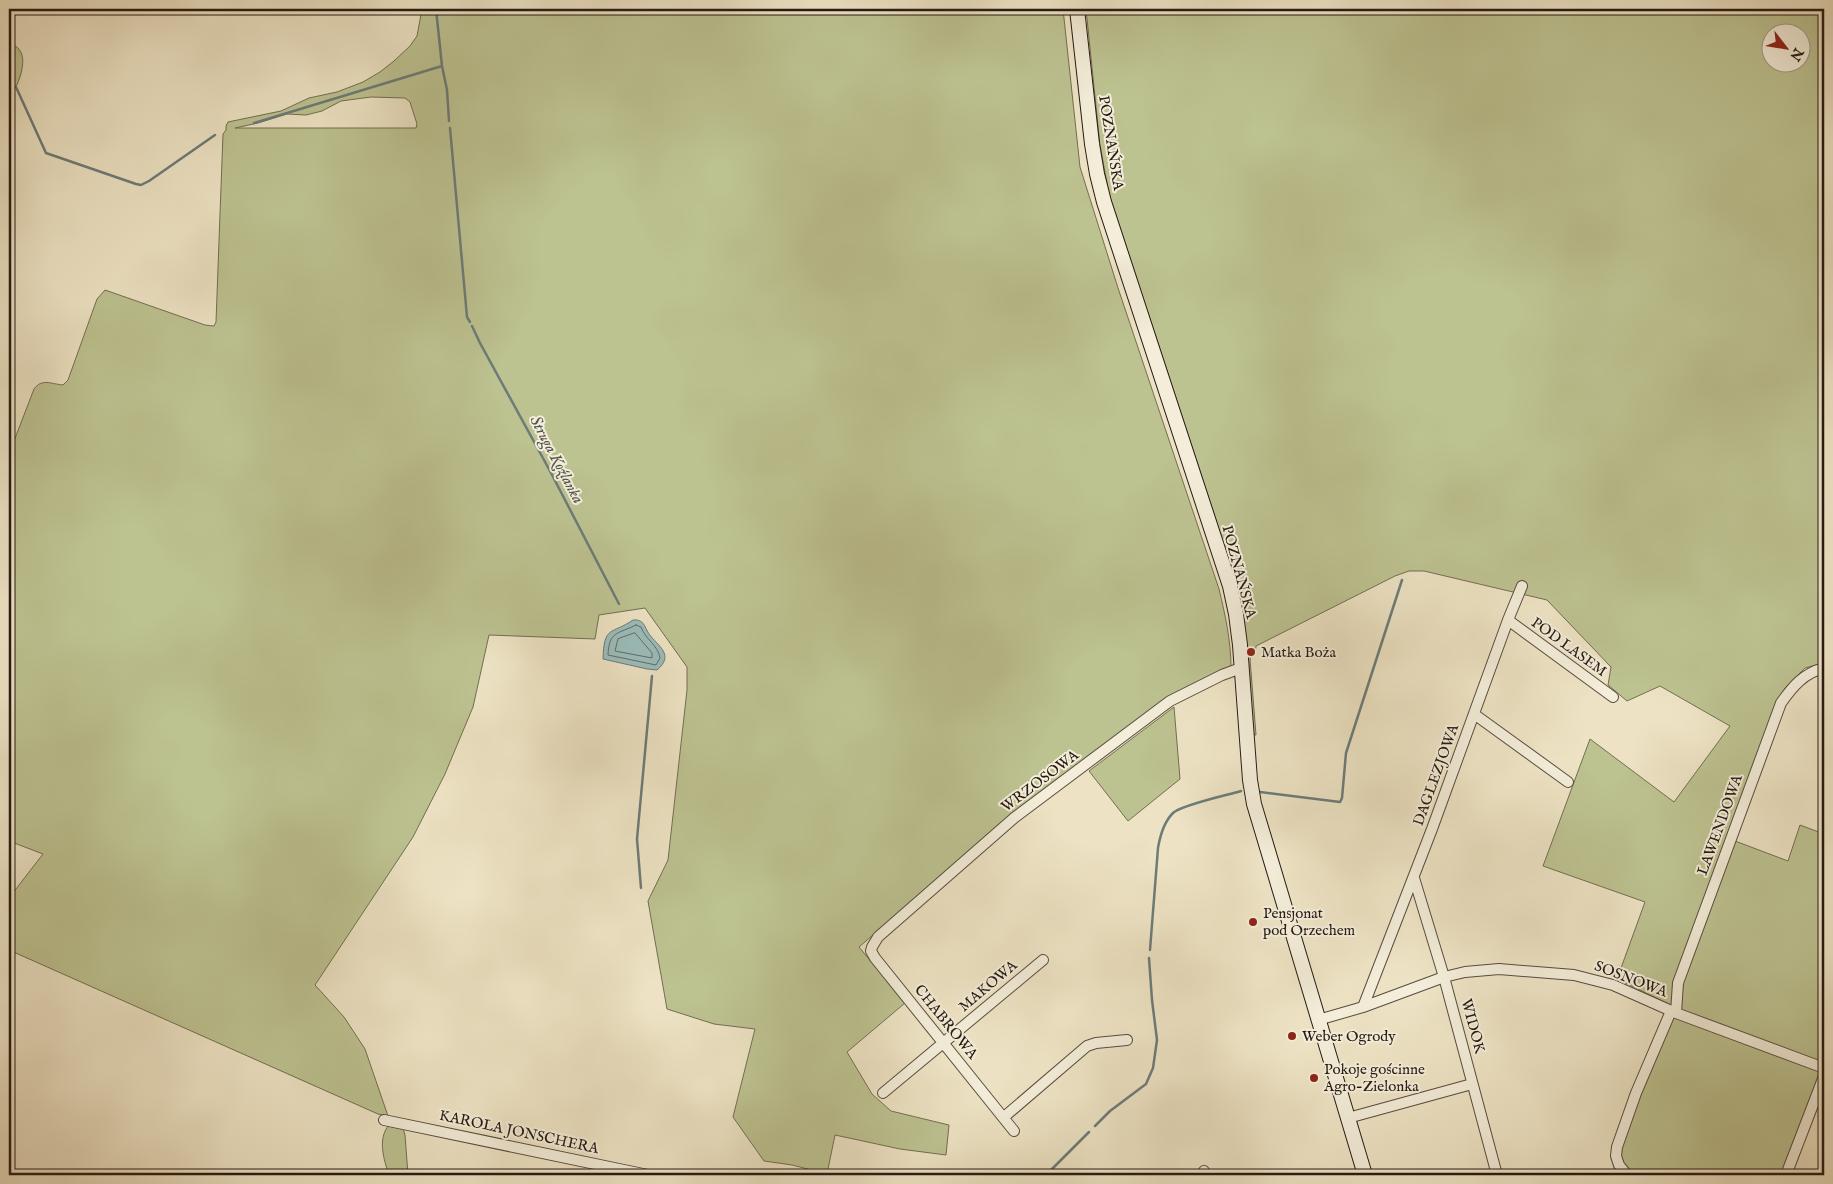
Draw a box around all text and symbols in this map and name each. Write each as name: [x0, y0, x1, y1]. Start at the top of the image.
north arrow: [1760, 22, 1810, 72]
text: N: [1785, 43, 1808, 64]
street label: POZNAŃSKA: [1094, 94, 1128, 193]
water label: Struga Koźlanka: [524, 413, 588, 507]
street label: POZNAŃSKA: [1217, 523, 1261, 622]
street label: POD LASEM: [1527, 613, 1611, 681]
place label: Matka Boża: [1261, 643, 1336, 662]
marker: Matka Boża: [1245, 646, 1257, 658]
street label: DAGLEZJOWA: [1409, 721, 1464, 829]
street label: WRZOSOWA: [997, 745, 1083, 816]
street label: LAWENDOWA: [1693, 771, 1747, 878]
place label: Pensjonat pod Orzechem: [1263, 904, 1356, 940]
marker: Pensjonat pod Orzechem: [1247, 916, 1259, 928]
street label: MAKOWA: [955, 955, 1022, 1016]
street label: SOSNOWA: [1592, 956, 1671, 1002]
street label: CHABROWA: [910, 981, 982, 1064]
street label: WIDOK: [1457, 997, 1489, 1056]
place label: Weber Ogrody: [1302, 1027, 1396, 1046]
marker: Weber Ogrody: [1286, 1030, 1298, 1042]
place label: Pokoje gościnne Agro-Zielonka: [1323, 1060, 1425, 1096]
marker: Pokoje gościnne Agro-Zielonka: [1308, 1072, 1320, 1084]
street label: KAROLA JONSCHERA: [438, 1106, 601, 1158]

